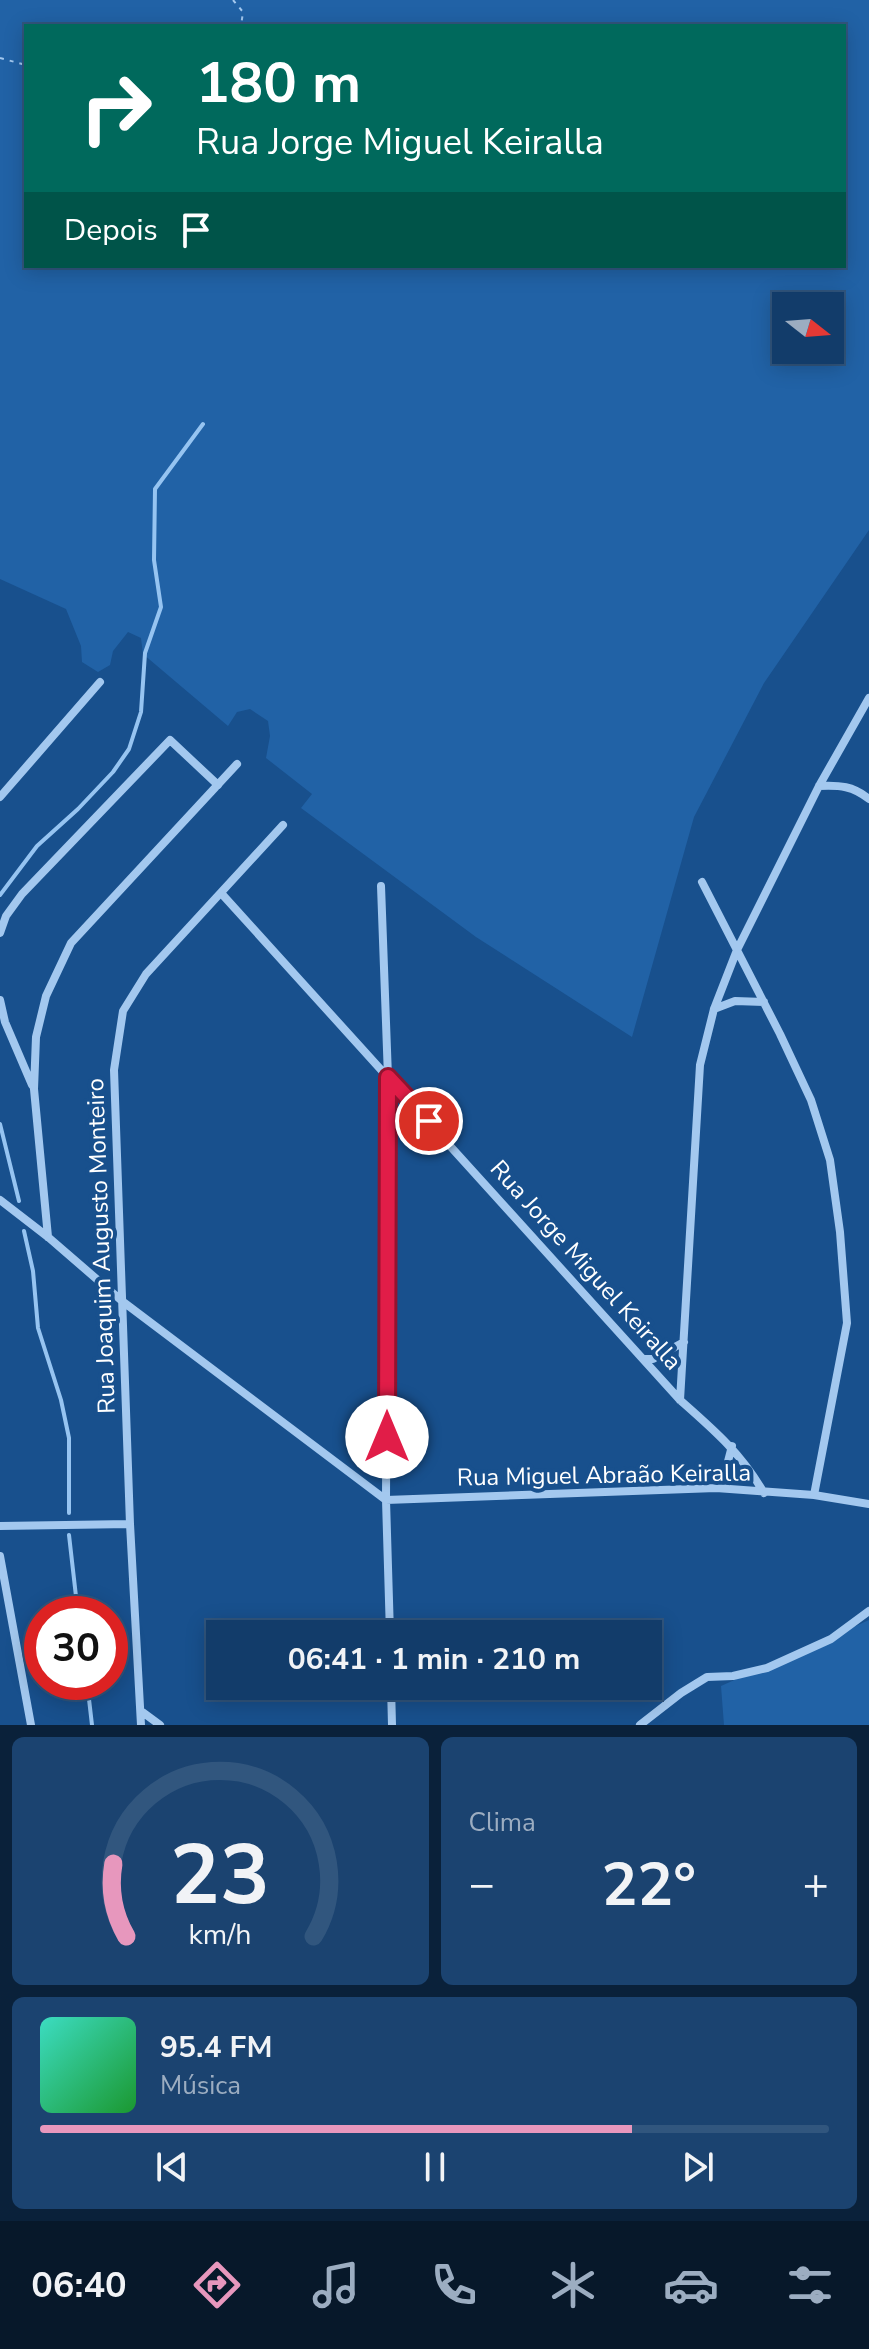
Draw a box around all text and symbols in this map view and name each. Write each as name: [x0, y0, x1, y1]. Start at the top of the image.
text: 180 m: [196, 45, 361, 122]
icon: right: [64, 56, 168, 160]
text: Rua Jorge Miguel Keiralla: [196, 118, 604, 167]
icon: arrive: [174, 208, 218, 252]
text: Depois: [64, 210, 158, 251]
north arrow: [772, 292, 844, 364]
map controls: [772, 292, 844, 364]
street label: Rua Joaquim Augusto Monteiro: [79, 1078, 123, 1414]
pin: [395, 1087, 463, 1155]
icon: arrive: [407, 1099, 451, 1143]
street label: Rua Jorge Miguel Keiralla: [483, 1153, 689, 1377]
position arrow: [345, 1395, 429, 1479]
street label: Rua Miguel Abraão Keiralla: [457, 1456, 751, 1494]
speed limit sign: 30: [24, 1596, 128, 1700]
text: 06:41 · 1 min · 210 m: [288, 1639, 580, 1680]
text: Clima: [469, 1805, 536, 1840]
text: 23: [170, 1819, 270, 1932]
text: 22°: [601, 1844, 696, 1926]
text: −: [469, 1855, 495, 1915]
text: +: [803, 1855, 829, 1915]
text: km/h: [189, 1915, 252, 1954]
text: 95.4 FM: [160, 2027, 272, 2068]
text: Música: [160, 2068, 241, 2103]
icon: previous: [150, 2145, 194, 2189]
icon: pause: [413, 2145, 457, 2189]
icon: next: [676, 2145, 720, 2189]
icon: directions: [189, 2257, 245, 2313]
icon: music: [308, 2257, 364, 2313]
icon: phone: [426, 2257, 482, 2313]
icon: climate: [545, 2257, 601, 2313]
icon: car: [663, 2257, 719, 2313]
icon: filters: [782, 2257, 838, 2313]
text: 06:40: [31, 2261, 127, 2310]

